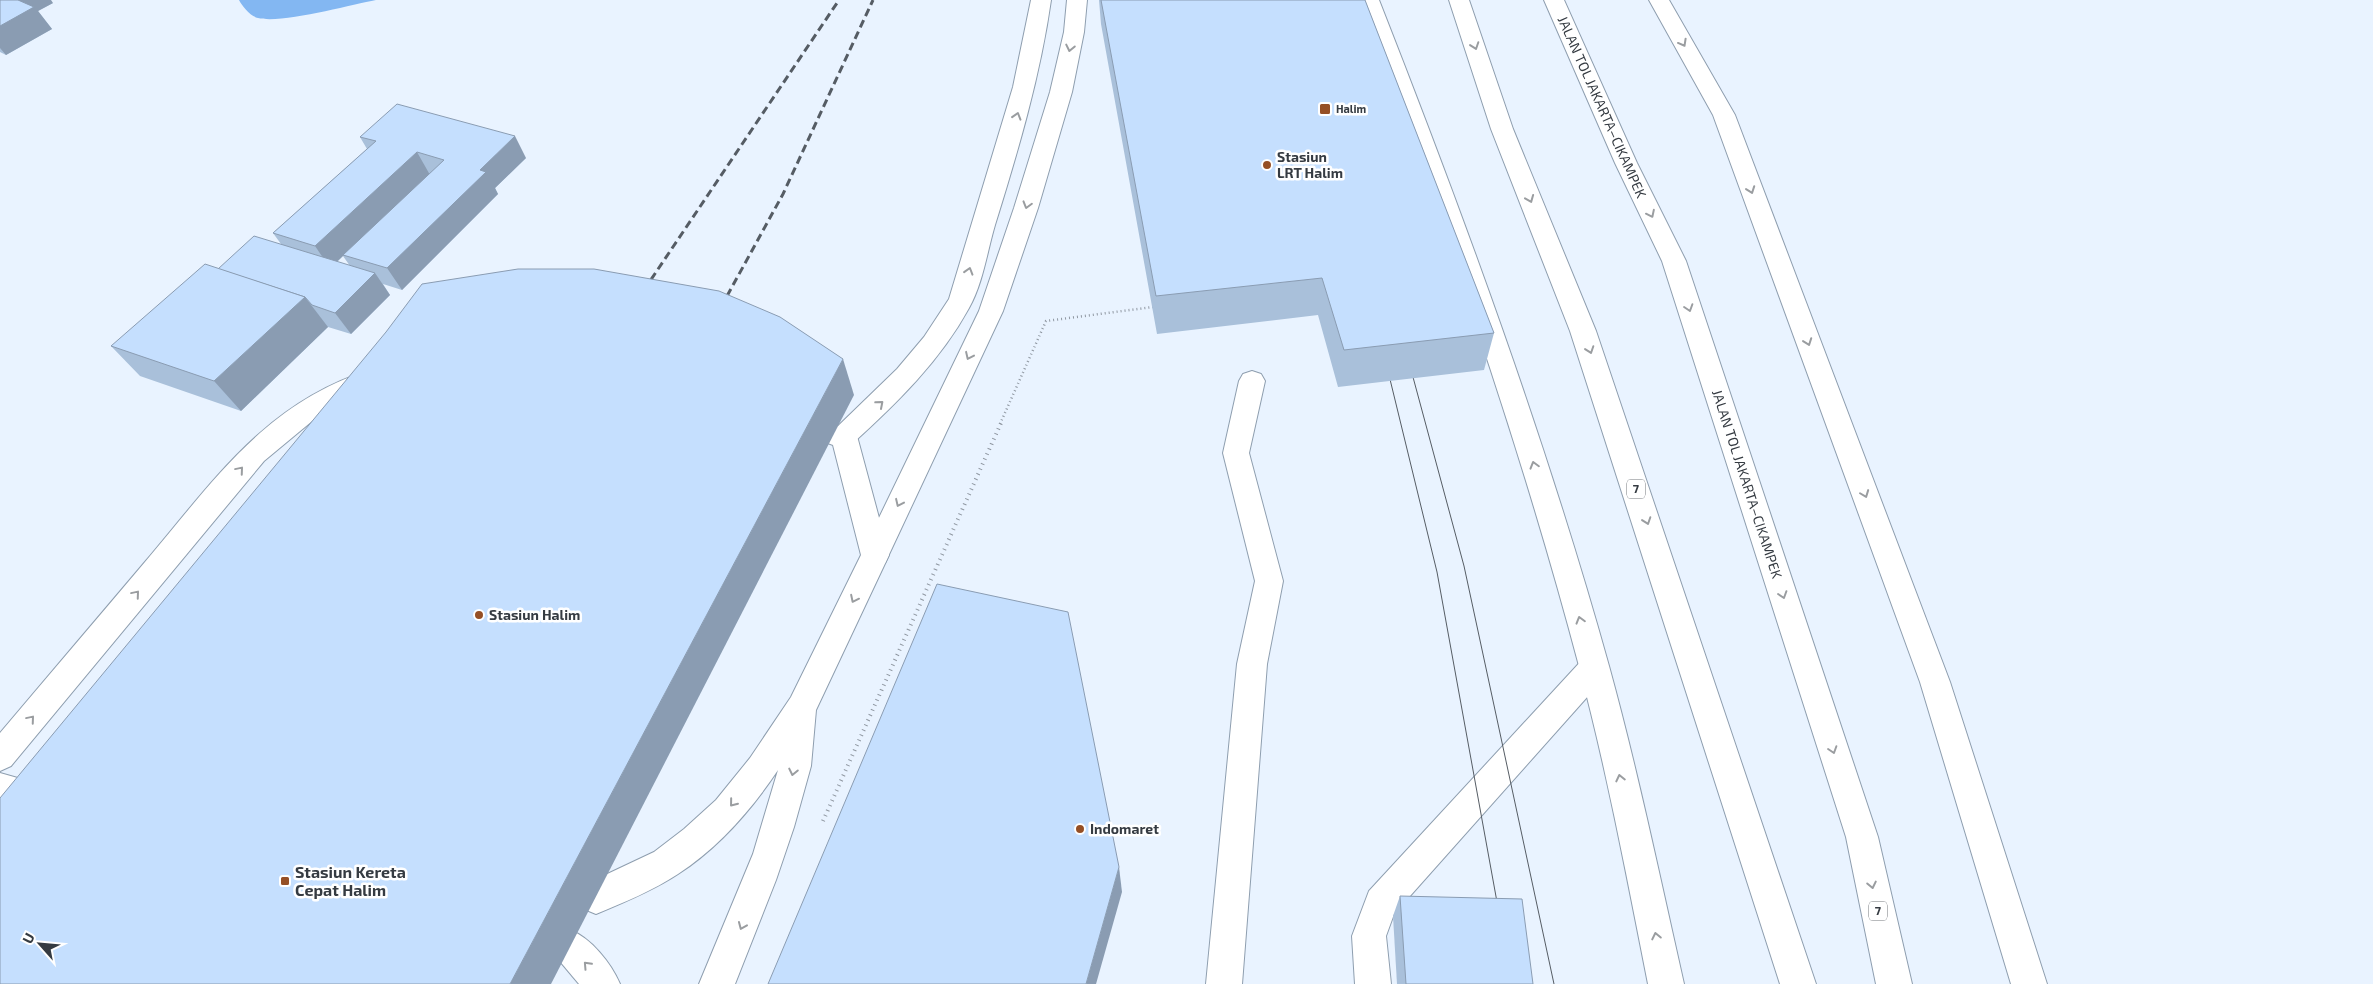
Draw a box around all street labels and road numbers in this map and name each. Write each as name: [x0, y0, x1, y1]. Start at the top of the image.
street label: JALAN TOL JAKARTA–CIKAMPEK: [1555, 13, 1651, 201]
street label: JALAN TOL JAKARTA–CIKAMPEK: [1709, 387, 1786, 581]
road number: 7: [1627, 479, 1645, 498]
road number: 7: [1869, 901, 1887, 920]

